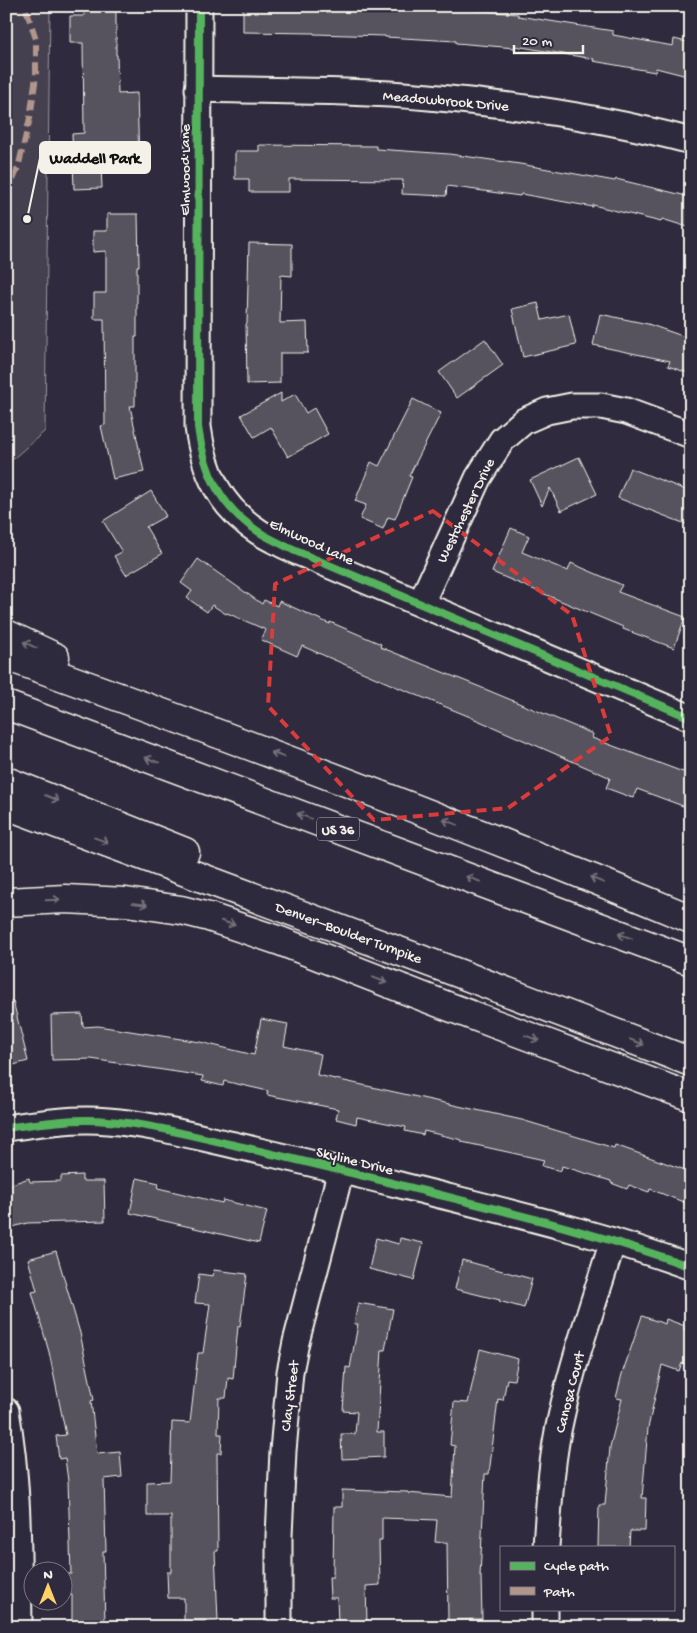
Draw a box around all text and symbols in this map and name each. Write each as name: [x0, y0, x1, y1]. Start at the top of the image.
scale bar: [514, 22, 583, 54]
text: 20 m: [522, 33, 552, 51]
street label: Meadowbrook Drive: [382, 88, 510, 116]
street label: Elmwood Lane: [177, 124, 195, 216]
callout: Waddell Park: [40, 142, 150, 173]
text: Waddell Park: [49, 151, 142, 170]
street label: Westchester Drive: [434, 455, 500, 566]
street label: Elmwood Lane: [266, 515, 357, 570]
one-way arrow: [23, 640, 38, 650]
one-way arrow: [271, 750, 286, 760]
one-way arrow: [145, 754, 160, 764]
one-way arrow: [44, 794, 59, 803]
one-way arrow: [297, 811, 312, 821]
one-way arrow: [443, 817, 459, 826]
road number: US 36: [317, 818, 359, 841]
one-way arrow: [93, 836, 108, 845]
one-way arrow: [465, 874, 480, 883]
one-way arrow: [590, 875, 605, 885]
one-way arrow: [44, 895, 60, 904]
one-way arrow: [132, 899, 148, 909]
street label: Denver–Boulder Turnpike: [271, 899, 424, 969]
one-way arrow: [220, 918, 236, 928]
one-way arrow: [618, 931, 633, 940]
one-way arrow: [372, 976, 387, 985]
one-way arrow: [524, 1034, 539, 1043]
one-way arrow: [629, 1038, 644, 1047]
street label: Skyline Drive: [314, 1144, 395, 1180]
street label: Canosa Court: [552, 1348, 590, 1435]
street label: Clay Street: [278, 1358, 304, 1432]
legend: [500, 1546, 674, 1610]
text: Cycle path: [544, 1558, 609, 1576]
north arrow: [22, 1560, 72, 1610]
text: N: [43, 1567, 53, 1584]
text: Path: [543, 1584, 575, 1602]

